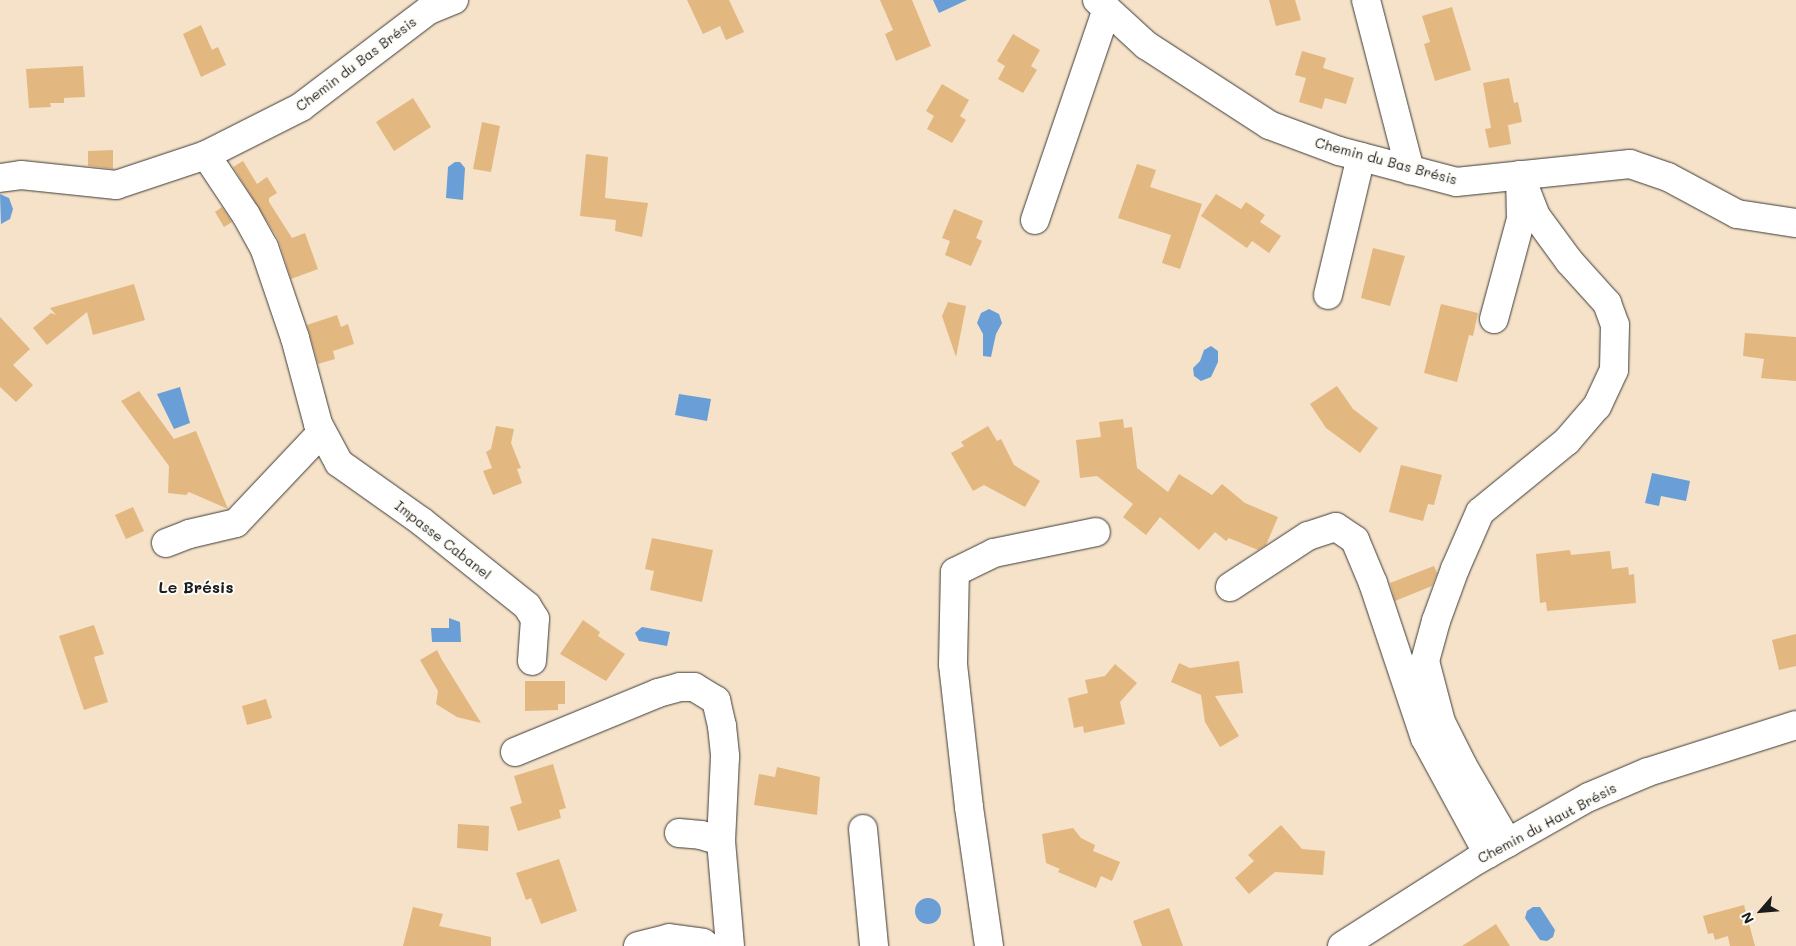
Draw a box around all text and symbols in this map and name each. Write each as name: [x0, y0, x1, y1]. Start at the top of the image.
street label: Chemin du Bas Brésis: [292, 13, 420, 115]
street label: Chemin du Bas Brésis: [1313, 134, 1459, 188]
street label: Impasse Cabanel: [391, 497, 495, 583]
district label: Le Brésis: [158, 577, 234, 597]
street label: Chemin du Haut Brésis: [1475, 779, 1619, 867]
north arrow: [1736, 886, 1786, 936]
text: N: [1736, 909, 1758, 927]

